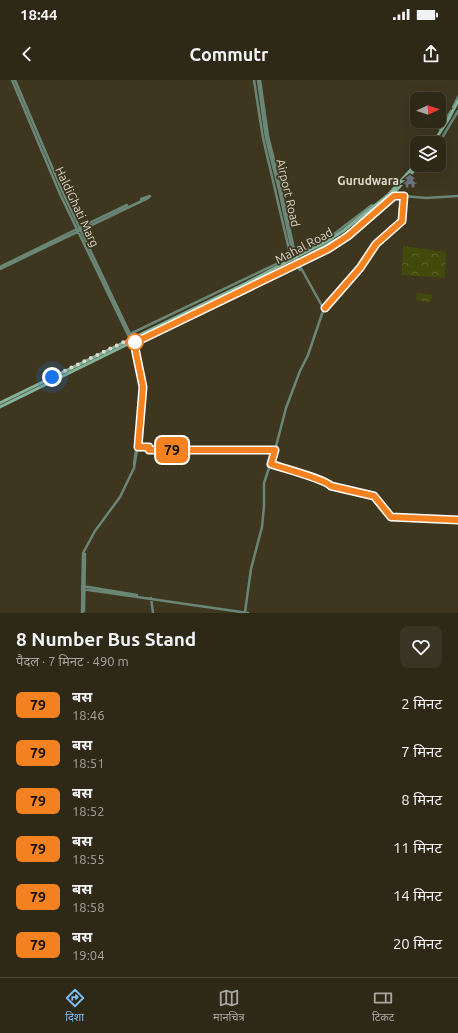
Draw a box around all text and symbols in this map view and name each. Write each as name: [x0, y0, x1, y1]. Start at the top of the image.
text: 18:44: [20, 6, 58, 23]
icon: back: [16, 43, 38, 65]
icon: share: [420, 43, 442, 65]
text: Commutr: [190, 44, 268, 64]
north arrow: [410, 92, 446, 128]
map controls: [410, 92, 446, 172]
button: layers: [410, 136, 446, 172]
street label: Airport Road: [274, 158, 303, 228]
street label: HaldiGhati Marg: [53, 165, 102, 249]
temple icon: Gurudwara: [402, 173, 418, 189]
place label: Gurudwara: [337, 174, 399, 187]
street label: Mahal Road: [273, 225, 335, 266]
unlabelled marker: [126, 333, 144, 351]
your location: [42, 367, 62, 387]
line badge: 79: [154, 437, 190, 463]
text: 79: [164, 442, 180, 458]
button: heart: [400, 626, 442, 668]
text: 8 Number Bus Stand: [16, 628, 196, 650]
text: पैदल · 7 मिनट · 490 m: [16, 654, 129, 668]
text: बस: [72, 688, 92, 705]
text: 2 मिनट: [401, 695, 442, 712]
text: 79: [30, 697, 46, 713]
text: 18:46: [72, 708, 105, 722]
text: बस: [72, 736, 92, 753]
text: 7 मिनट: [401, 743, 442, 760]
text: 79: [30, 745, 46, 761]
text: 18:51: [72, 756, 105, 770]
text: बस: [72, 784, 92, 801]
text: 8 मिनट: [401, 791, 442, 808]
text: 79: [30, 793, 46, 809]
text: 18:52: [72, 804, 105, 818]
text: बस: [72, 832, 92, 849]
text: 11 मिनट: [393, 839, 442, 856]
text: 79: [30, 841, 46, 857]
text: 18:55: [72, 852, 105, 866]
text: बस: [72, 880, 92, 897]
text: 14 मिनट: [393, 887, 442, 904]
text: 79: [30, 889, 46, 905]
text: 18:58: [72, 900, 105, 914]
text: बस: [72, 928, 92, 945]
text: 20 मिनट: [393, 935, 442, 952]
text: 79: [30, 937, 46, 953]
text: 19:04: [72, 948, 105, 962]
tab: दिशा: [64, 987, 86, 1025]
tab: मानचित्र: [213, 987, 245, 1025]
tab: टिकट: [372, 987, 394, 1025]

